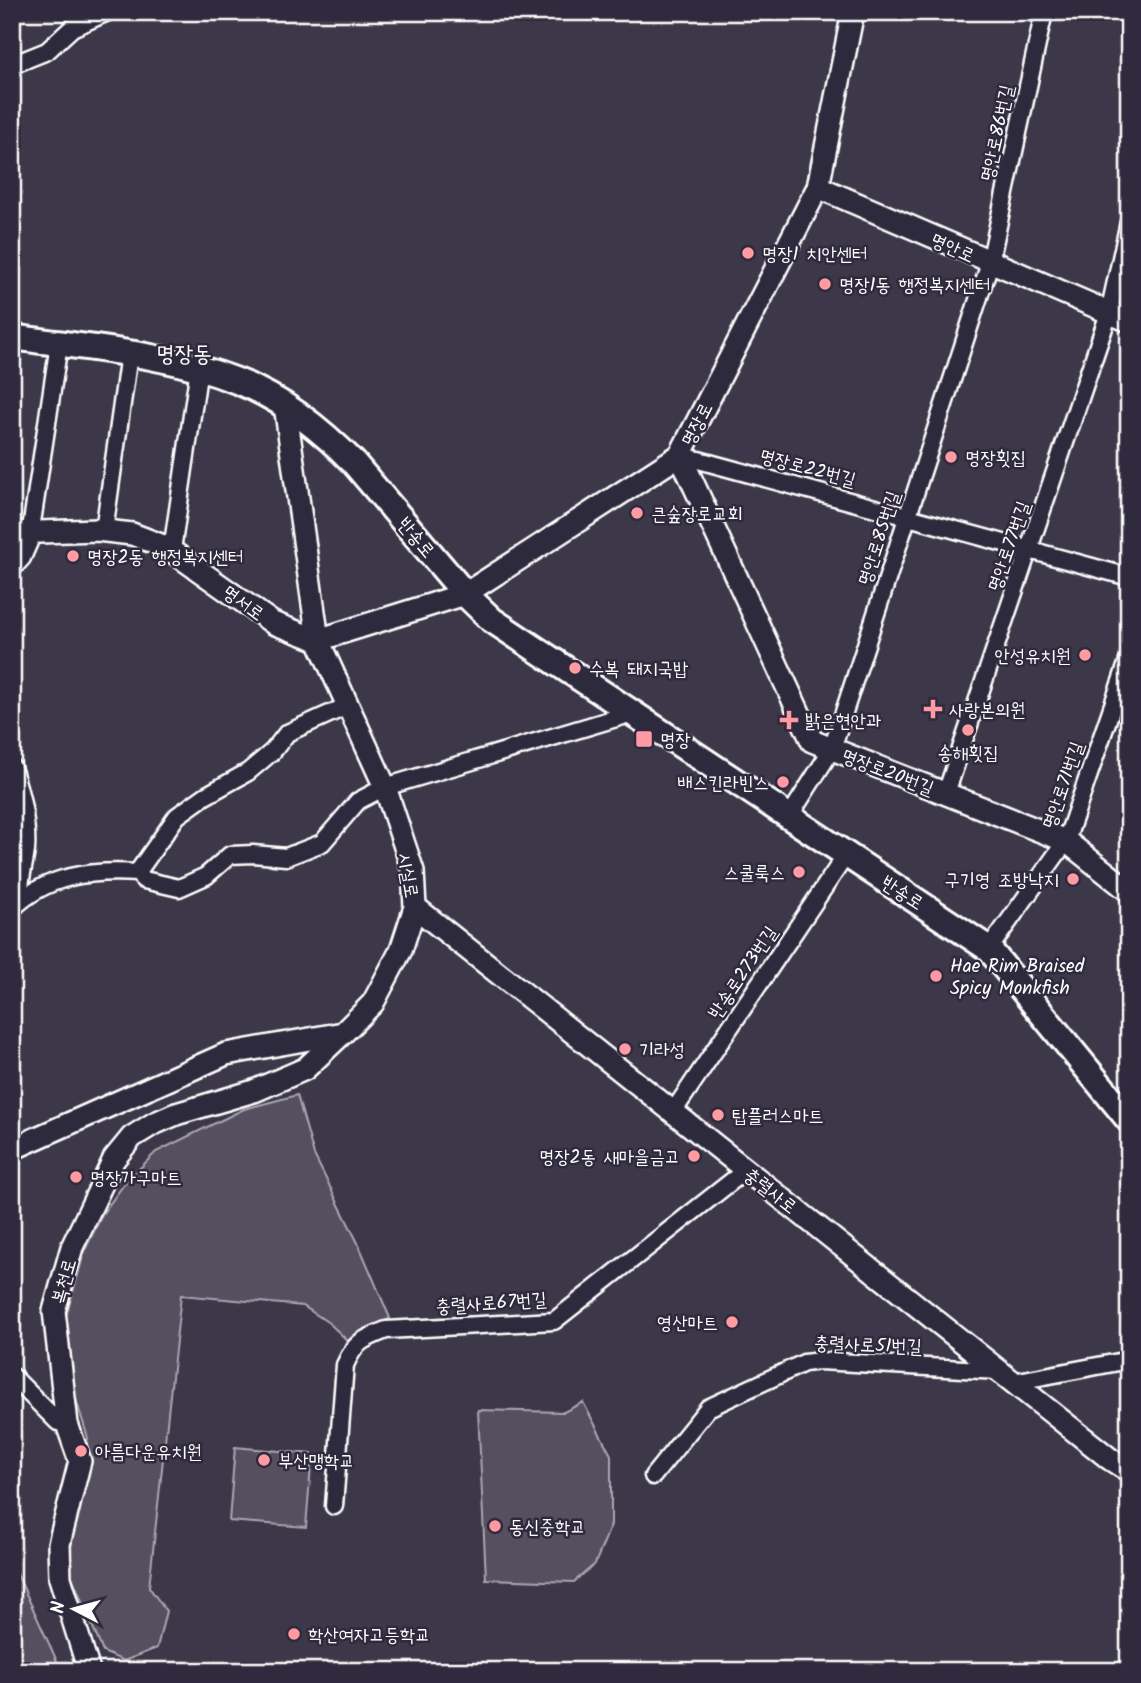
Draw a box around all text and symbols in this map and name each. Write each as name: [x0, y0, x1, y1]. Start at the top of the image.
street label: 명안로86번길: [973, 82, 1023, 185]
street label: 명안로: [925, 226, 979, 272]
place label: 명장1 치안센터: [762, 240, 867, 270]
marker: 명장1 치안센터: [740, 245, 756, 261]
place label: 명장1동 행정복지센터: [839, 271, 990, 301]
marker: 명장1동 행정복지센터: [817, 276, 833, 292]
district label: 명장동: [156, 337, 212, 373]
street label: 명장로: [674, 398, 722, 452]
street label: 명장로22번길: [756, 442, 859, 496]
place label: 명장횟집: [965, 444, 1026, 474]
marker: 명장횟집: [943, 449, 959, 465]
street label: 명안로85번길: [850, 487, 909, 590]
street label: 명안로77번길: [980, 497, 1039, 596]
place label: 큰숲장로교회: [651, 500, 743, 530]
marker: 큰숲장로교회: [629, 505, 645, 521]
street label: 반송로: [389, 511, 442, 565]
place label: 명장2동 행정복지센터: [87, 543, 243, 573]
marker: 명장2동 행정복지센터: [65, 548, 81, 564]
street label: 명서로: [215, 578, 270, 629]
place label: 안성유치원: [995, 642, 1071, 672]
marker: 안성유치원: [1077, 647, 1093, 663]
place label: 수복 돼지국밥: [589, 655, 689, 685]
marker: 수복 돼지국밥: [567, 660, 583, 676]
place label: 사랑본의원: [949, 696, 1025, 726]
marker: 사랑본의원: [923, 699, 943, 719]
place label: 밝은현안과: [805, 707, 881, 737]
marker: 밝은현안과: [779, 710, 799, 730]
marker: 송해횟집: [960, 722, 976, 738]
place label: 명장: [660, 726, 691, 756]
marker: 명장: [634, 729, 654, 749]
street label: 명안로71번길: [1035, 738, 1093, 834]
place label: 송해횟집: [937, 739, 999, 769]
street label: 명장로20번길: [837, 741, 938, 804]
place label: 배스킨라빈스: [677, 769, 769, 799]
marker: 배스킨라빈스: [775, 774, 791, 790]
street label: 시실로: [388, 850, 426, 901]
place label: 스쿨룩스: [724, 859, 785, 889]
marker: 스쿨룩스: [791, 864, 807, 880]
place label: 구기영 조방낙지: [944, 866, 1059, 896]
street label: 반송로: [875, 869, 929, 919]
marker: 구기영 조방낙지: [1065, 871, 1081, 887]
street label: 반송로273번길: [701, 920, 786, 1026]
place label: Hae Rim Braised Spicy Monkfish: [950, 952, 1085, 1004]
marker: Hae Rim Braised Spicy Monkfish: [928, 968, 944, 984]
place label: 기라성: [639, 1036, 685, 1066]
marker: 기라성: [617, 1041, 633, 1057]
place label: 탑플러스마트: [732, 1102, 824, 1132]
marker: 탑플러스마트: [710, 1107, 726, 1123]
place label: 명장2동 새마을금고: [539, 1143, 680, 1173]
marker: 명장2동 새마을금고: [686, 1148, 702, 1164]
street label: 충렬사로: [736, 1161, 803, 1222]
place label: 명장가구마트: [90, 1164, 182, 1194]
marker: 명장가구마트: [68, 1169, 84, 1185]
street label: 복천로: [44, 1255, 86, 1308]
street label: 충렬사로67번길: [435, 1285, 548, 1323]
place label: 영산마트: [657, 1309, 718, 1339]
marker: 영산마트: [724, 1314, 740, 1330]
street label: 충렬사로51번길: [813, 1329, 922, 1363]
place label: 아름다운유치원: [95, 1438, 202, 1468]
marker: 아름다운유치원: [73, 1443, 89, 1459]
place label: 부산맹학교: [278, 1447, 354, 1477]
marker: 부산맹학교: [256, 1452, 272, 1468]
place label: 동신중학교: [509, 1513, 585, 1543]
marker: 동신중학교: [487, 1518, 503, 1534]
north arrow: [38, 1574, 108, 1644]
text: N: [44, 1600, 75, 1615]
place label: 학산여자고등학교: [308, 1621, 430, 1651]
marker: 학산여자고등학교: [286, 1626, 302, 1642]

